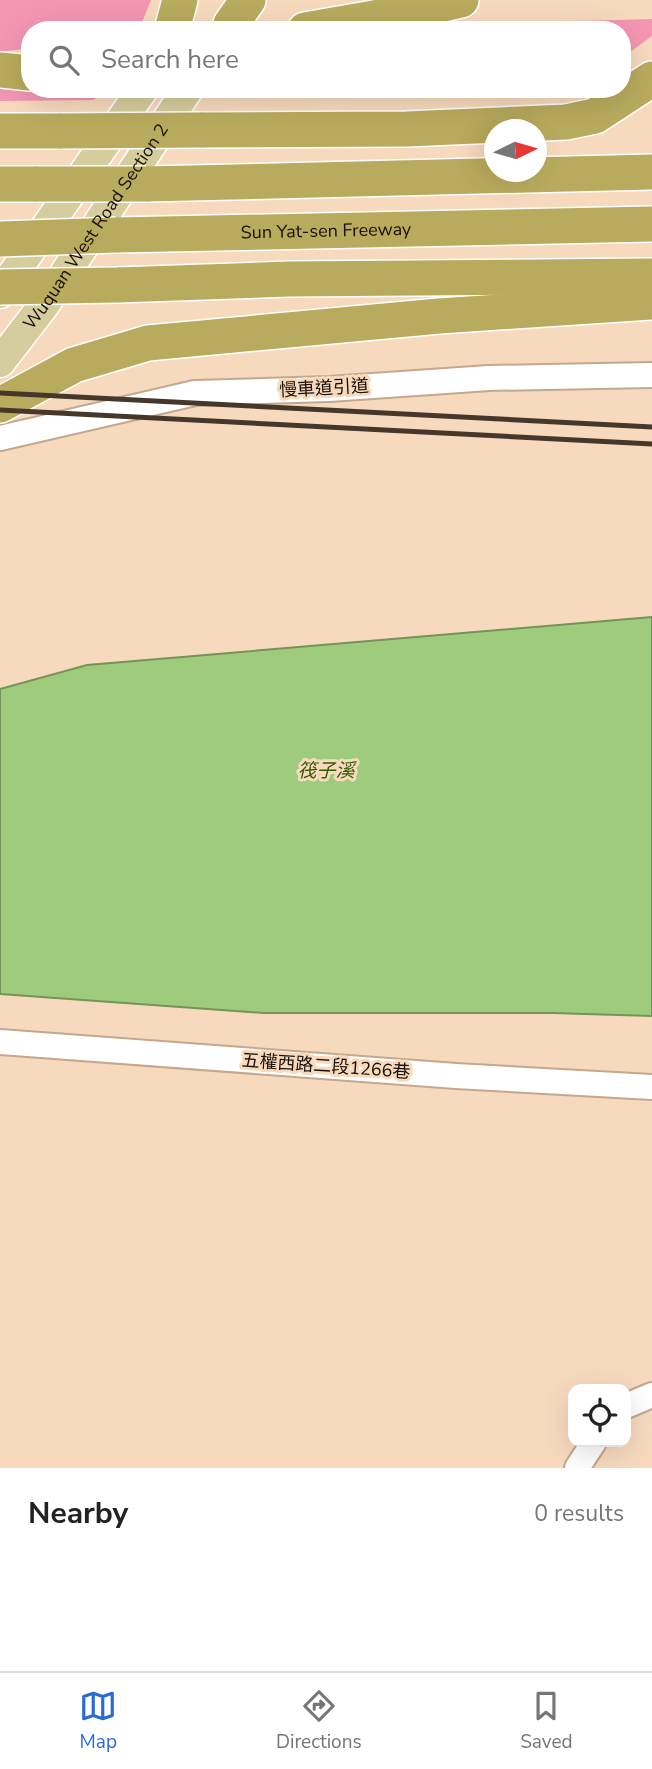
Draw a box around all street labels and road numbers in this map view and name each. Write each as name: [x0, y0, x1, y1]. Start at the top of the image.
street label: Wuquan West Road Section 2: [17, 119, 174, 334]
street label: Sun Yat-sen Freeway: [240, 217, 412, 244]
street label: 慢車道引道: [278, 374, 370, 402]
street label: 五權西路二段1266巷: [241, 1048, 411, 1084]

